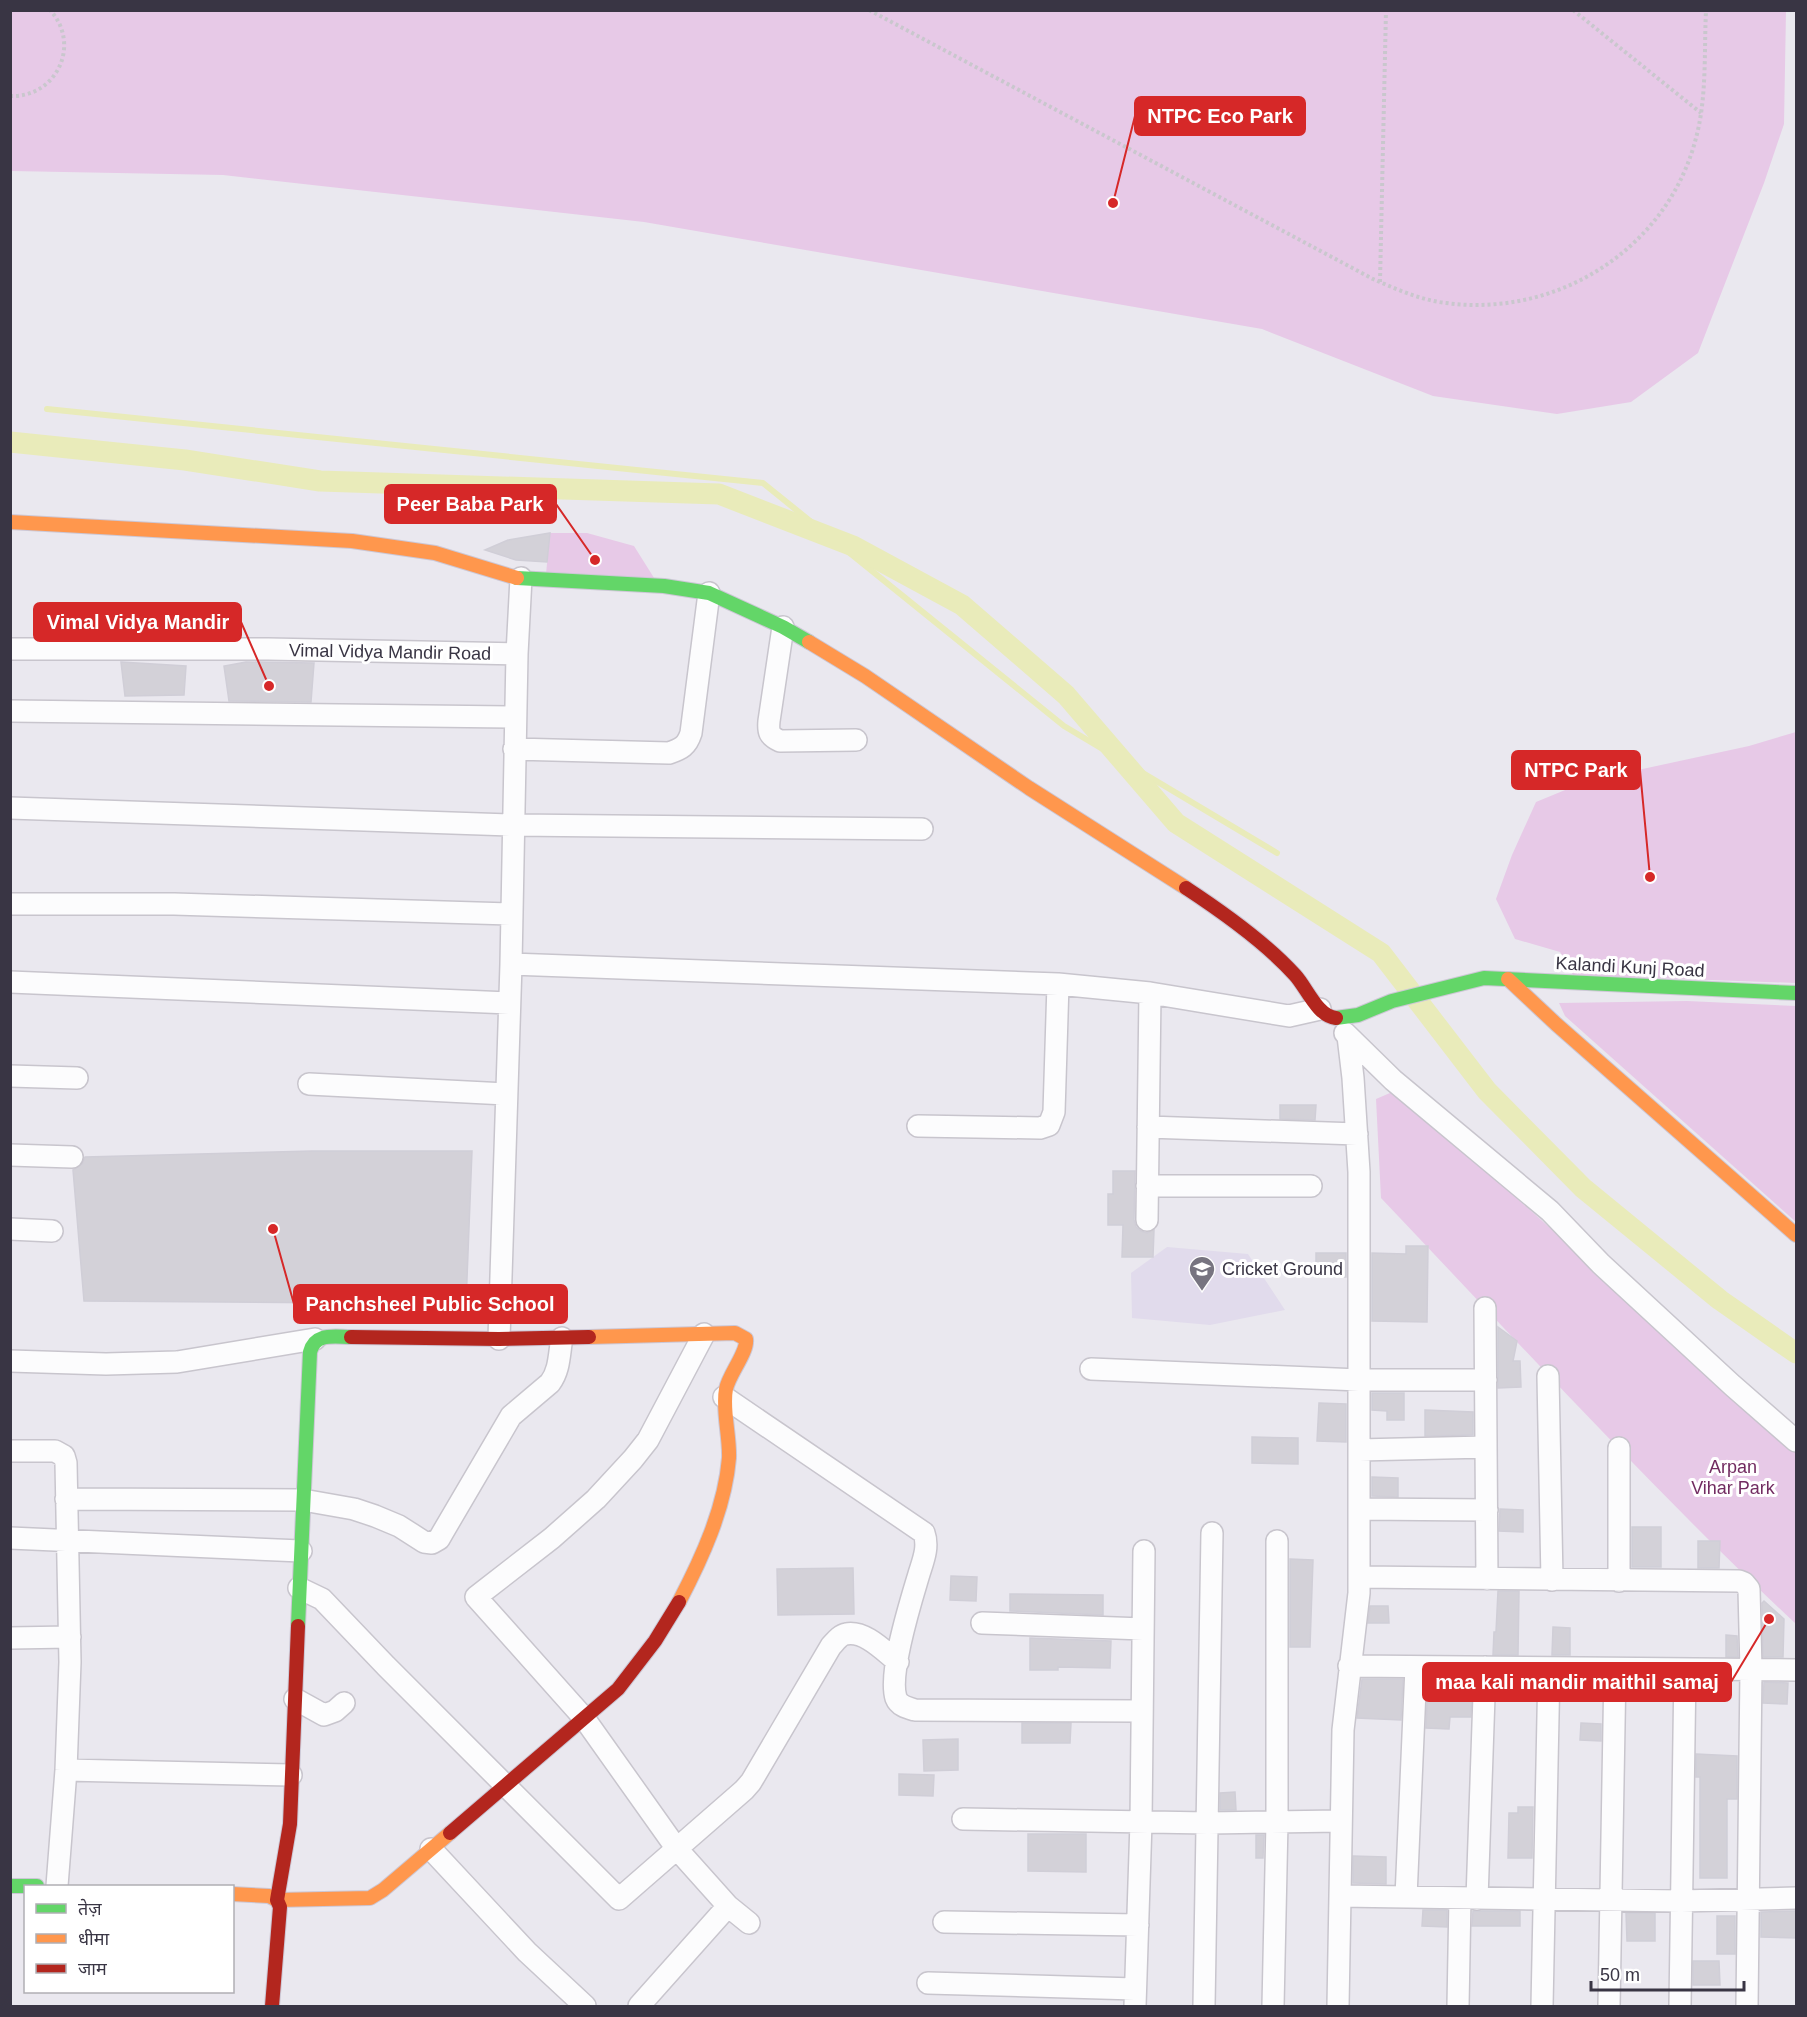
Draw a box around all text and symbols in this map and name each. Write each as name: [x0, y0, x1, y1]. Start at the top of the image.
callout: NTPC Eco Park: [1135, 97, 1305, 135]
text: NTPC Eco Park: [1147, 105, 1294, 127]
callout: Peer Baba Park: [385, 485, 556, 523]
text: Peer Baba Park: [397, 493, 544, 515]
callout: Vimal Vidya Mandir: [34, 603, 241, 641]
text: Vimal Vidya Mandir: [47, 611, 230, 633]
street label: Vimal Vidya Mandir Road: [289, 640, 491, 664]
callout: NTPC Park: [1512, 751, 1640, 789]
text: NTPC Park: [1524, 759, 1629, 781]
street label: Kalandi Kunj Road: [1555, 953, 1705, 981]
school or university icon: Cricket Ground: [1187, 1254, 1217, 1292]
place label: Cricket Ground: [1222, 1259, 1343, 1279]
callout: Panchsheel Public School: [294, 1285, 567, 1323]
text: Panchsheel Public School: [306, 1293, 554, 1315]
park label: Arpan Vihar Park: [1691, 1457, 1776, 1498]
callout: maa kali mandir maithil samaj: [1423, 1663, 1731, 1701]
text: maa kali mandir maithil samaj: [1435, 1671, 1719, 1693]
legend: [24, 1885, 234, 1993]
text: तेज़: [78, 1898, 102, 1919]
text: धीमा: [78, 1929, 109, 1949]
scale bar: [1591, 1954, 1744, 1992]
text: जाम: [78, 1959, 108, 1979]
text: 50 m: [1600, 1965, 1640, 1985]

